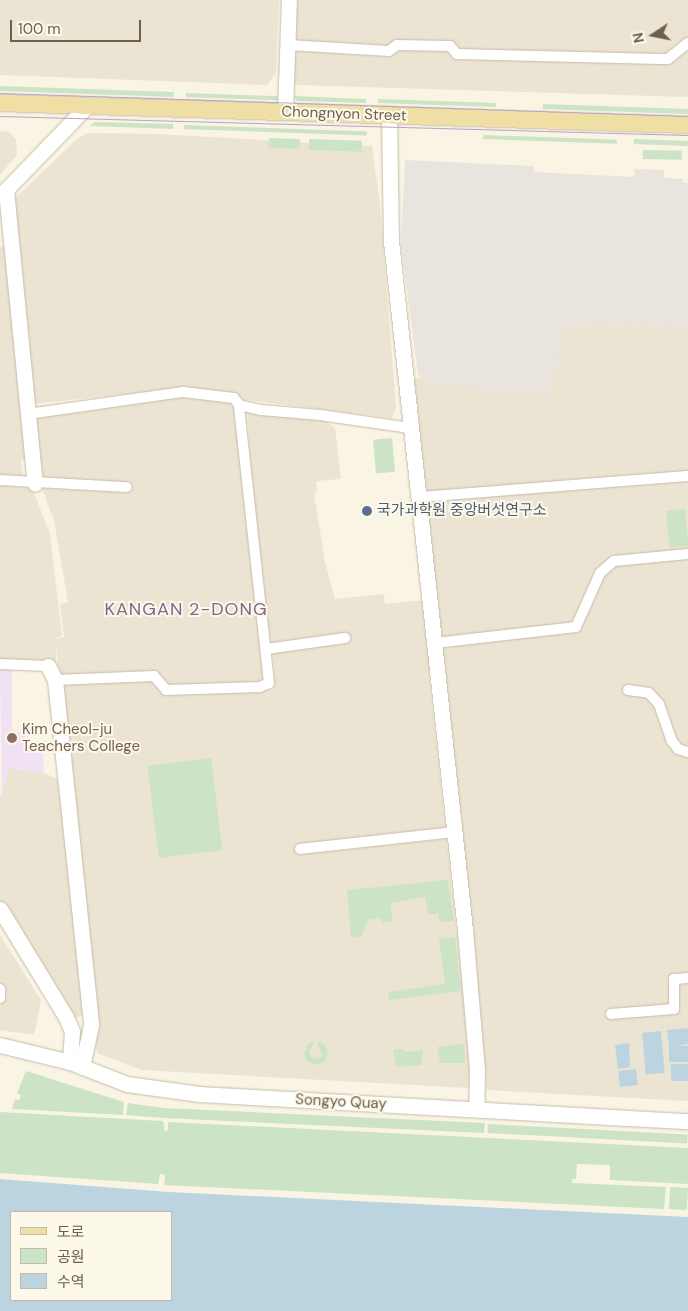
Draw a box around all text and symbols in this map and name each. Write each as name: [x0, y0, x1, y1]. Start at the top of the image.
scale bar: [12, 10, 144, 42]
north arrow: [628, 10, 678, 60]
text: 100 m: [18, 19, 61, 39]
text: N: [628, 31, 648, 45]
street label: Chongnyon Street: [281, 103, 407, 125]
place label: 국가과학원 중앙버섯연구소: [377, 502, 547, 520]
marker: 국가과학원 중앙버섯연구소: [361, 505, 373, 517]
district label: KANGAN 2-DONG: [103, 598, 269, 620]
place label: Kim Cheol-ju Teachers College: [22, 720, 140, 755]
marker: Kim Cheol-ju Teachers College: [6, 732, 18, 744]
street label: Songyo Quay: [295, 1091, 387, 1113]
legend: [10, 1211, 172, 1301]
text: 도로: [57, 1222, 85, 1242]
text: 공원: [57, 1247, 85, 1267]
text: 수역: [57, 1272, 85, 1292]

